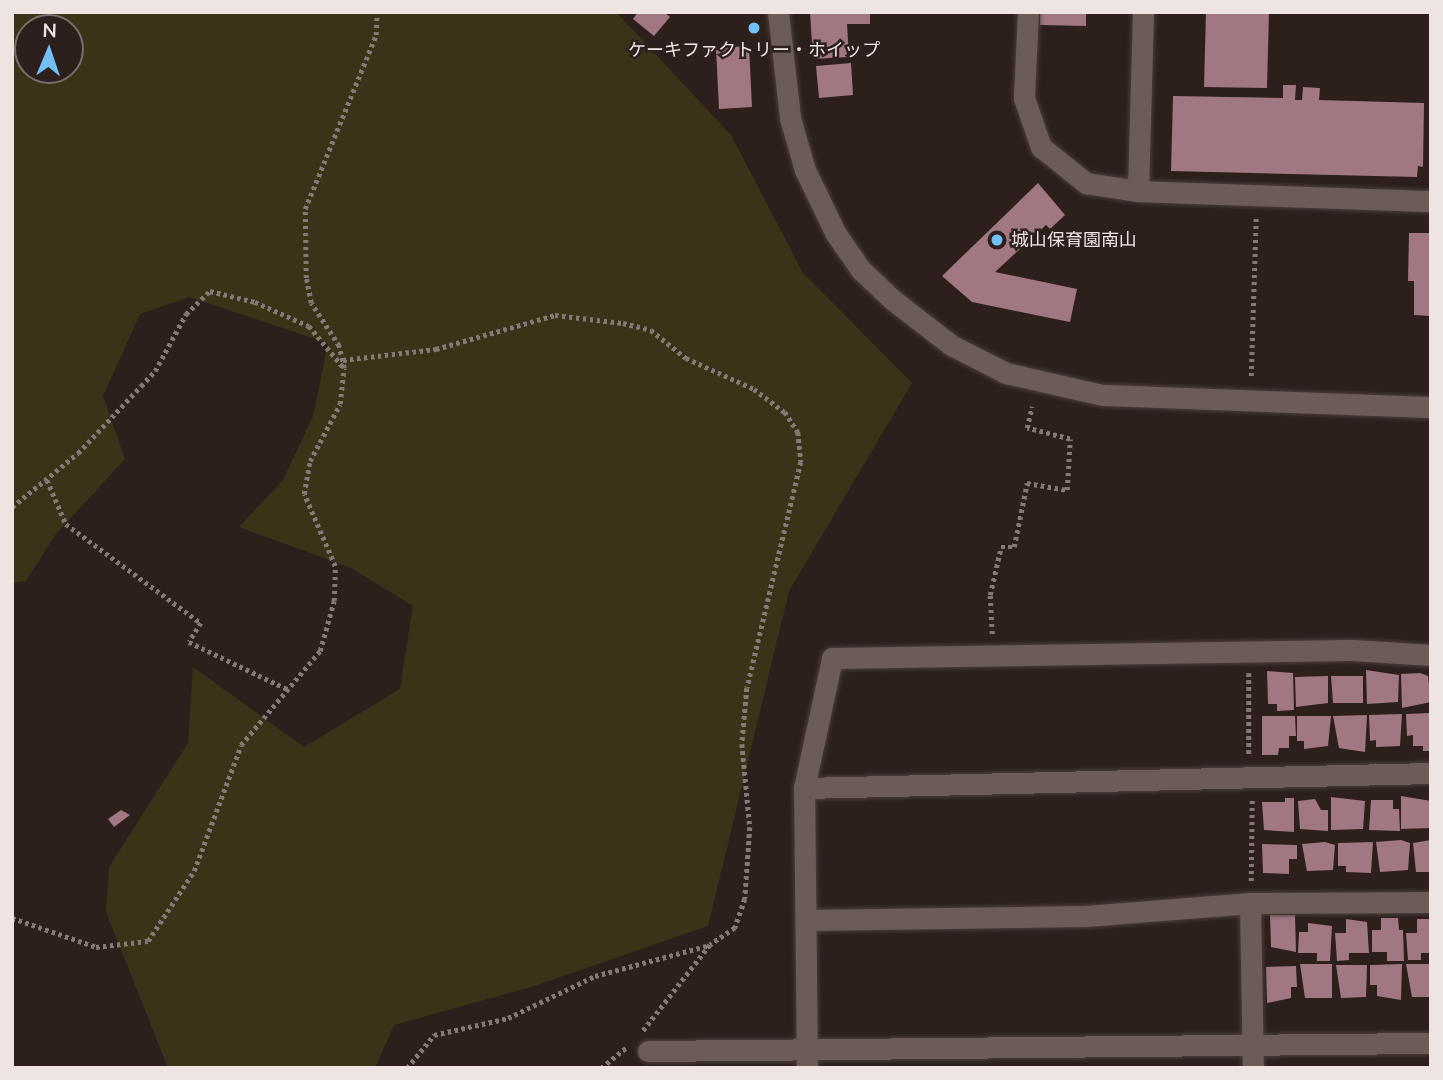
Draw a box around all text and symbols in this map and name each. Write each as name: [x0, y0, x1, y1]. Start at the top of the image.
north arrow: [14, 14, 84, 84]
text: N: [42, 18, 57, 42]
marker: ケーキファクトリー・ホイップ: [746, 20, 762, 36]
place label: ケーキファクトリー・ホイップ: [628, 39, 880, 61]
place label: 城山保育園南山: [1011, 229, 1137, 251]
marker: 城山保育園南山: [989, 232, 1005, 248]

